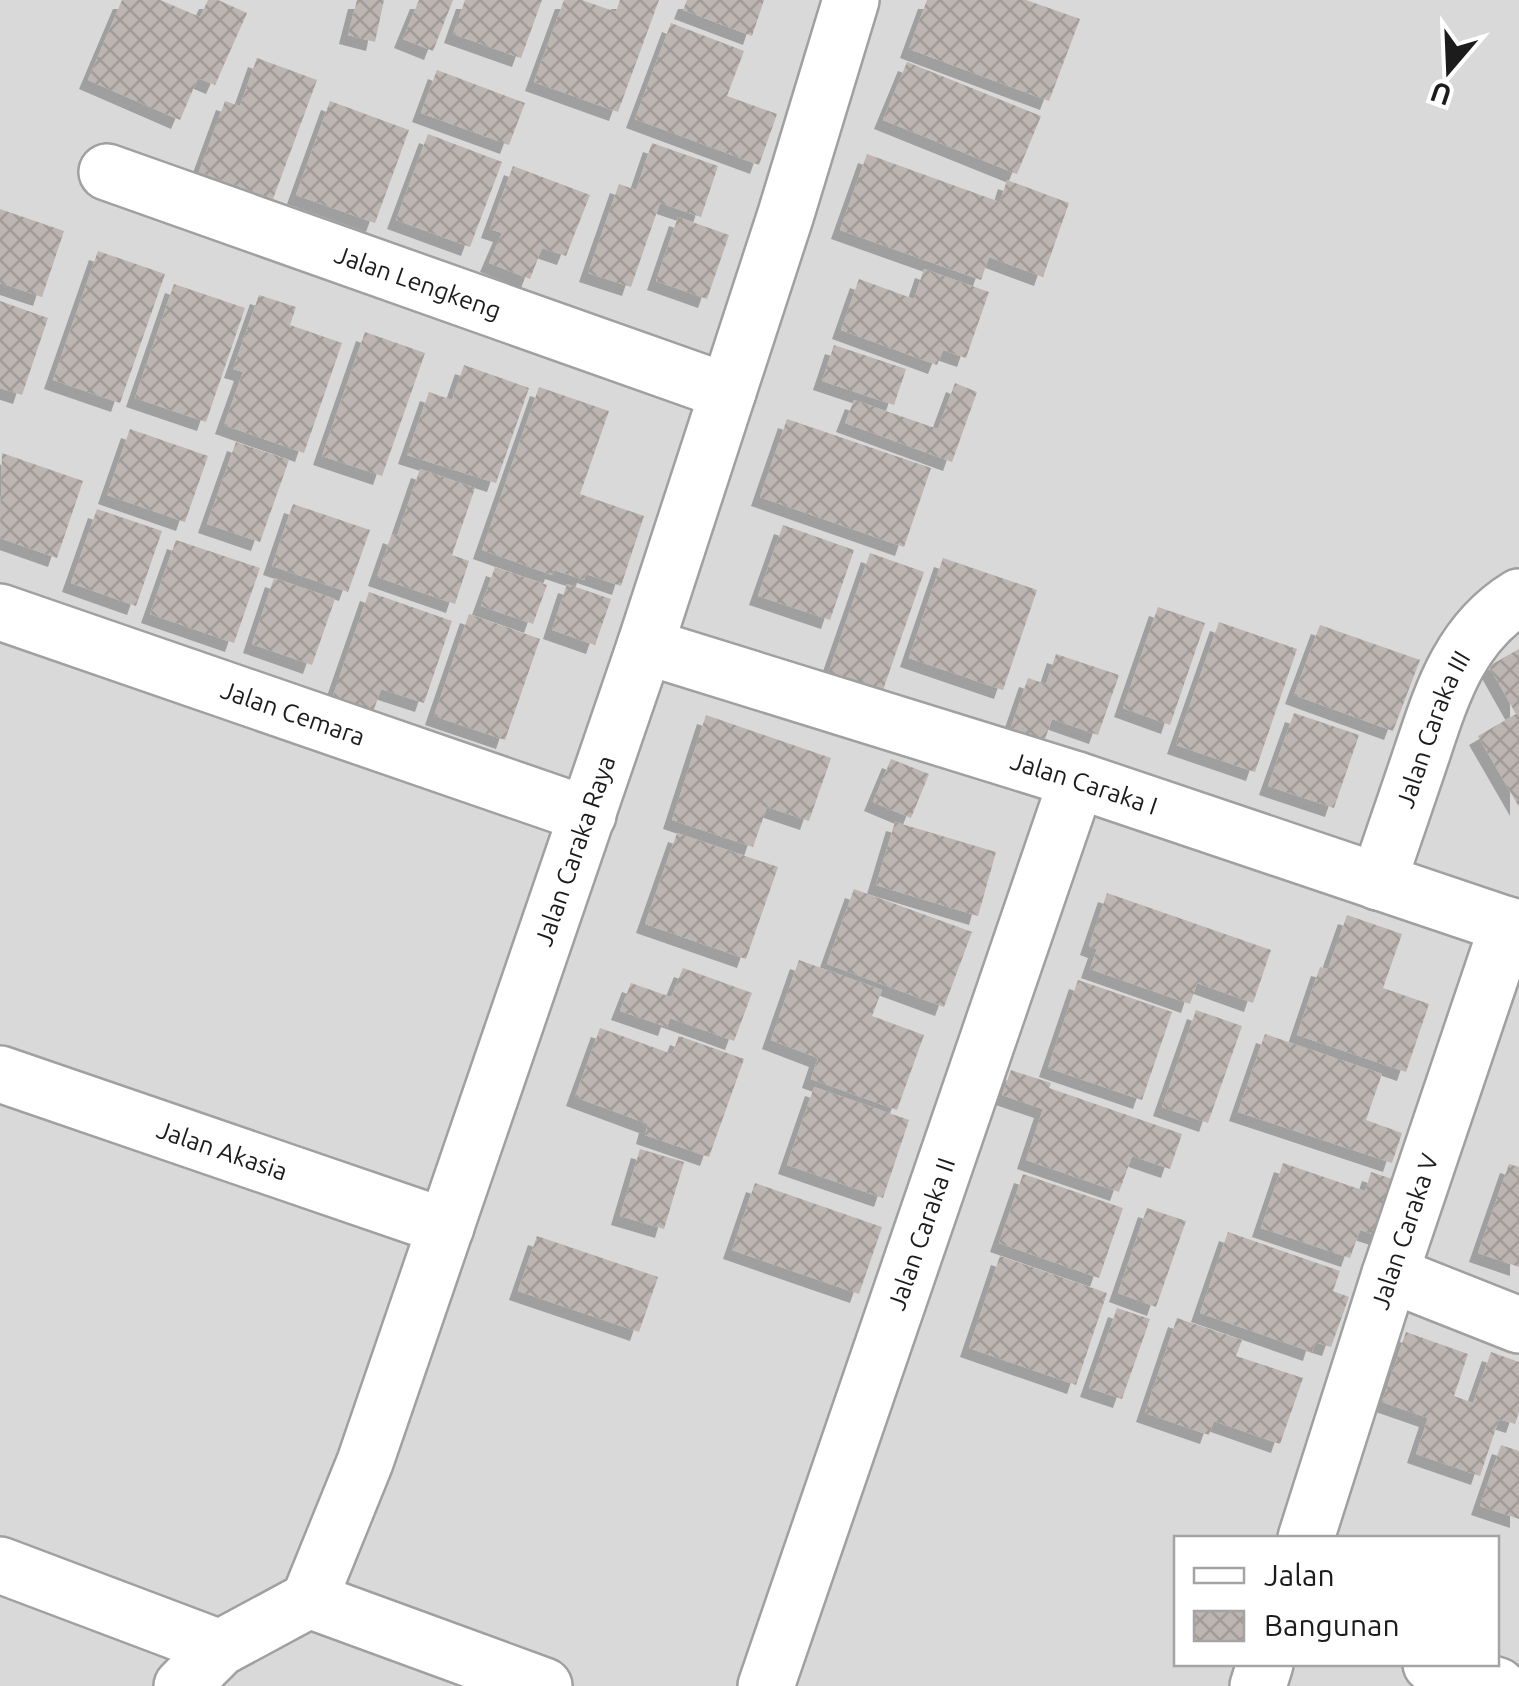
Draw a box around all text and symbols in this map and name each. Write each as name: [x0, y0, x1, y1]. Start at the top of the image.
north arrow: [1399, 20, 1499, 120]
text: U: [1426, 76, 1455, 112]
street label: Jalan Lengkeng: [331, 240, 505, 325]
street label: Jalan Caraka III: [1390, 646, 1475, 812]
street label: Jalan Cemara: [217, 675, 369, 751]
street label: Jalan Caraka I: [1007, 746, 1161, 820]
street label: Jalan Caraka Raya: [529, 752, 620, 950]
street label: Jalan Akasia: [153, 1115, 291, 1186]
street label: Jalan Caraka V: [1366, 1150, 1444, 1313]
street label: Jalan Caraka II: [882, 1154, 960, 1314]
legend: [1174, 1536, 1499, 1666]
text: Jalan: [1264, 1558, 1335, 1592]
text: Bangunan: [1264, 1608, 1400, 1642]

